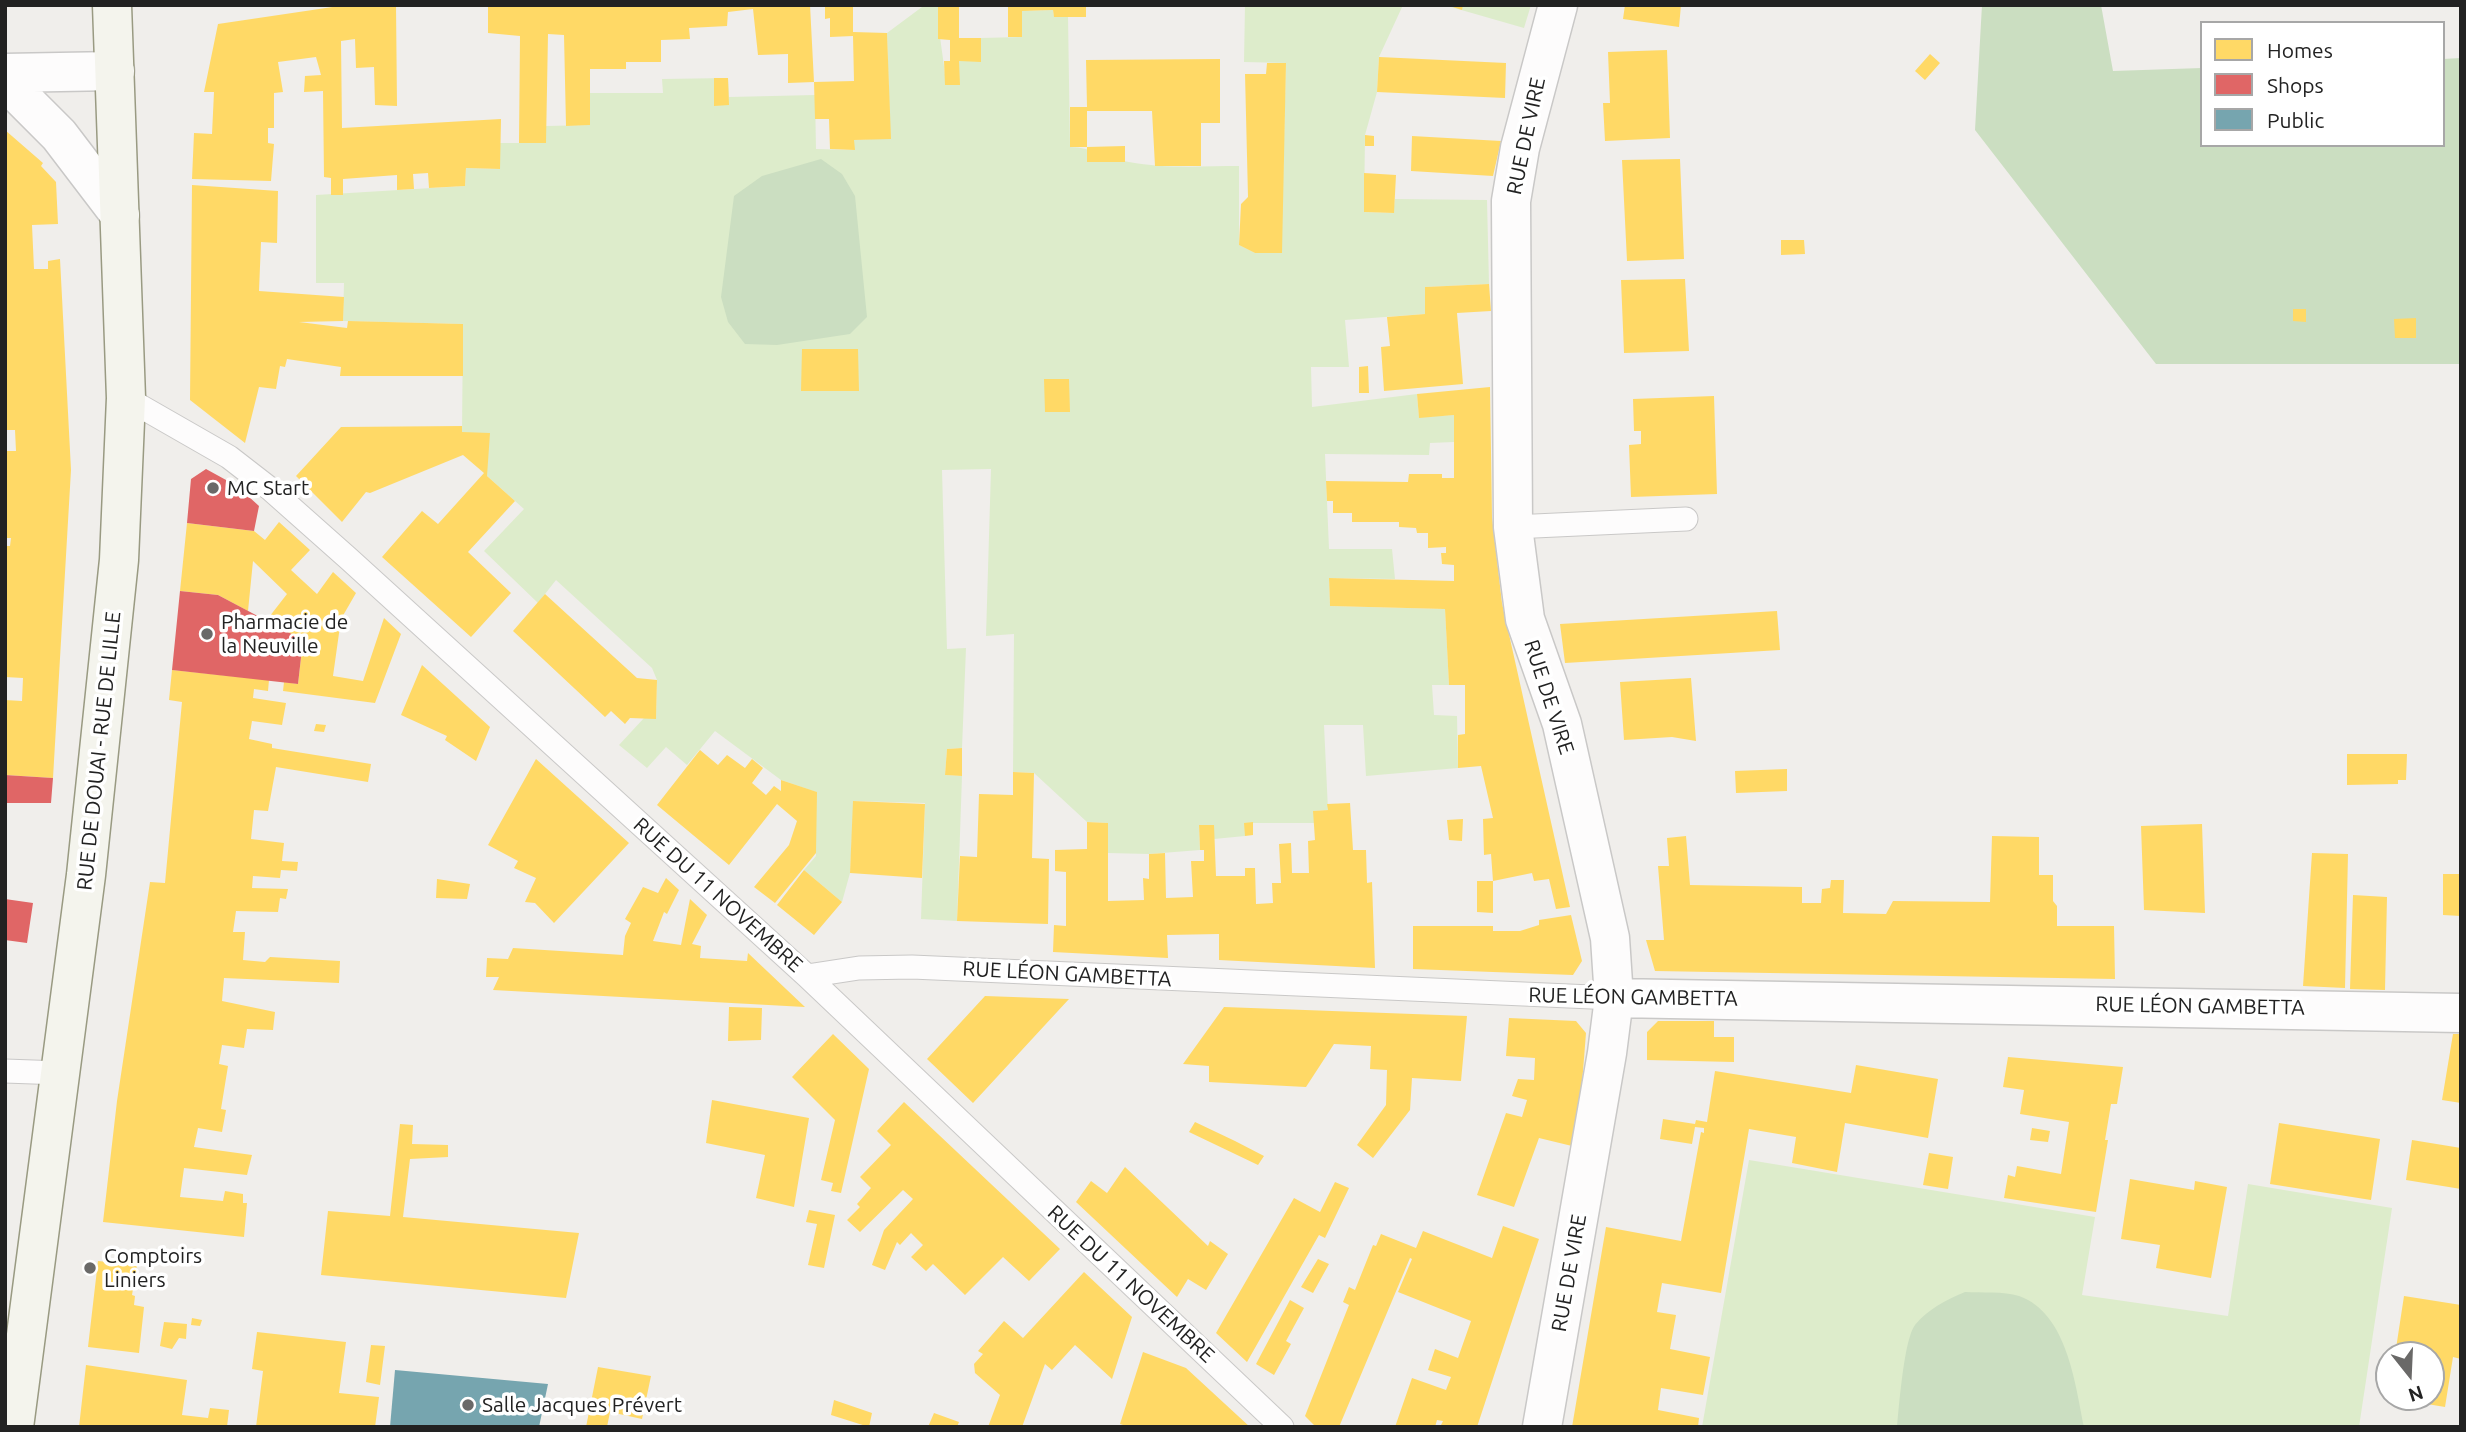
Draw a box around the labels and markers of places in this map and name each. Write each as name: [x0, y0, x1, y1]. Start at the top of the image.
place label: MC Start: [227, 475, 309, 501]
marker: MC Start: [205, 480, 221, 496]
place label: Pharmacie de la Neuville: [221, 609, 348, 659]
marker: Pharmacie de la Neuville: [199, 626, 215, 642]
place label: Comptoirs Liniers: [104, 1243, 202, 1293]
marker: Comptoirs Liniers: [82, 1260, 98, 1276]
place label: Salle Jacques Prévert: [482, 1392, 682, 1418]
marker: Salle Jacques Prévert: [460, 1397, 476, 1413]

